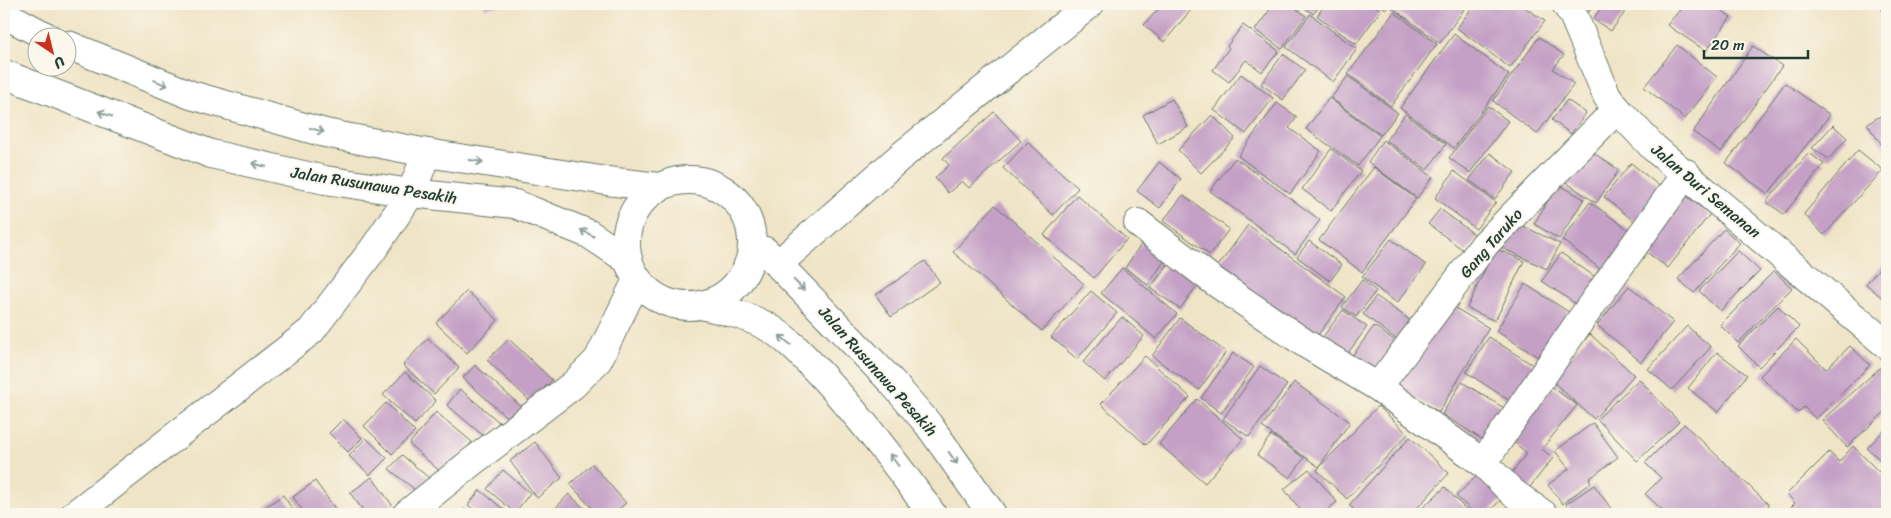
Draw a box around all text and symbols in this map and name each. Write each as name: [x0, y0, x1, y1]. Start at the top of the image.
north arrow: [28, 28, 78, 78]
scale bar: [1704, 28, 1807, 60]
text: 20 m: [1711, 32, 1745, 58]
text: U: [48, 49, 70, 76]
one-way arrow: [153, 79, 168, 89]
one-way arrow: [97, 109, 113, 118]
one-way arrow: [308, 126, 324, 136]
street label: Jalan Duri Semanan: [1644, 135, 1768, 246]
one-way arrow: [468, 156, 484, 166]
street label: Jalan Rusunawa Pesakih: [288, 157, 459, 212]
one-way arrow: [251, 160, 267, 169]
street label: Gang Taruko: [1452, 201, 1530, 285]
one-way arrow: [580, 228, 595, 238]
one-way arrow: [792, 279, 805, 291]
street label: Jalan Rusunawa Pesakih: [810, 298, 945, 443]
one-way arrow: [778, 335, 791, 346]
one-way arrow: [948, 451, 958, 465]
one-way arrow: [888, 454, 899, 467]

